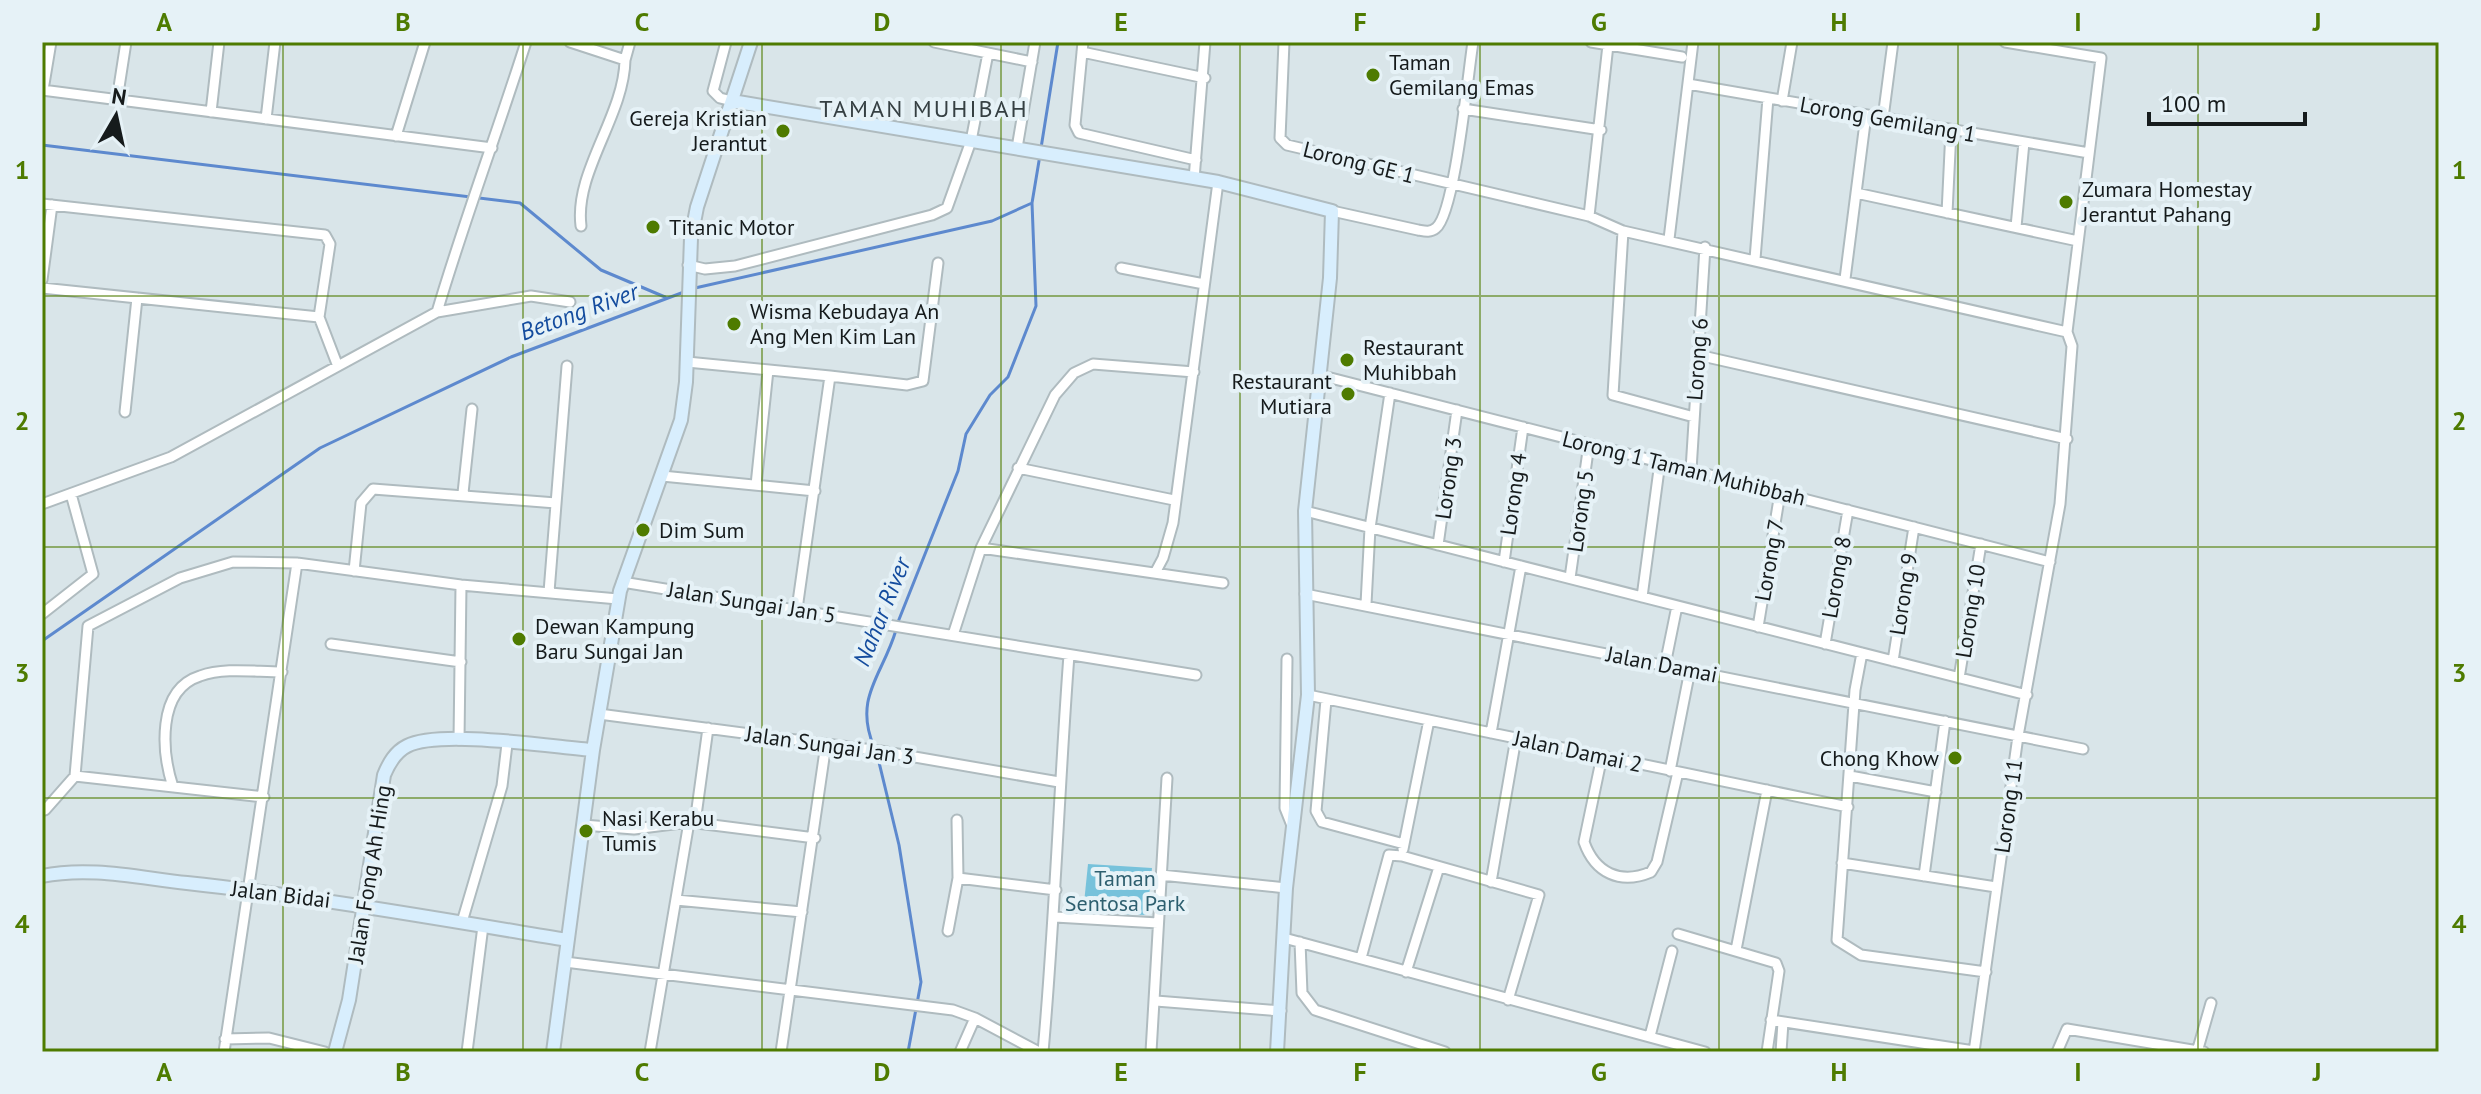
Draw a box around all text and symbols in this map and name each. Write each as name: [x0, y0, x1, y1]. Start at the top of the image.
text: A: [156, 5, 172, 38]
text: B: [395, 5, 411, 38]
text: C: [635, 5, 649, 38]
text: D: [874, 5, 890, 38]
text: E: [1114, 5, 1128, 38]
text: F: [1353, 5, 1367, 38]
text: G: [1591, 5, 1607, 38]
text: H: [1831, 5, 1847, 38]
text: I: [2074, 5, 2082, 38]
text: J: [2312, 5, 2321, 38]
place label: Taman Gemilang Emas: [1389, 48, 1534, 101]
marker: Taman Gemilang Emas: [1364, 66, 1382, 84]
north arrow: [76, 76, 156, 156]
scale bar: [2149, 76, 2305, 126]
text: N: [110, 81, 128, 111]
text: 100 m: [2161, 88, 2226, 119]
street label: Lorong Gemilang 1: [1798, 90, 1978, 148]
district label: TAMAN MUHIBAH: [819, 93, 1029, 124]
place label: Gereja Kristian Jerantut: [629, 104, 768, 157]
marker: Gereja Kristian Jerantut: [774, 122, 792, 140]
street label: Lorong GE 1: [1300, 135, 1418, 189]
text: 1: [15, 153, 29, 186]
text: 1: [2452, 153, 2466, 186]
place label: Zumara Homestay Jerantut Pahang: [2081, 175, 2253, 228]
marker: Zumara Homestay Jerantut Pahang: [2057, 193, 2075, 211]
place label: Titanic Motor: [669, 213, 795, 241]
marker: Titanic Motor: [644, 218, 662, 236]
water label: Betong River: [515, 275, 644, 347]
place label: Wisma Kebudaya An Ang Men Kim Lan: [750, 297, 939, 350]
marker: Wisma Kebudaya An Ang Men Kim Lan: [725, 315, 743, 333]
street label: Lorong 6: [1680, 317, 1714, 401]
place label: Restaurant Muhibbah: [1363, 333, 1464, 386]
marker: Restaurant Muhibbah: [1338, 351, 1356, 369]
place label: Restaurant Mutiara: [1231, 367, 1333, 420]
marker: Restaurant Mutiara: [1339, 385, 1357, 403]
text: 2: [15, 404, 29, 437]
text: 2: [2452, 404, 2466, 437]
street label: Lorong 1 Taman Muhibbah: [1560, 424, 1808, 512]
street label: Lorong 3: [1428, 435, 1468, 521]
street label: Lorong 4: [1493, 451, 1533, 537]
street label: Lorong 5: [1560, 468, 1600, 554]
place label: Dim Sum: [659, 516, 744, 544]
street label: Lorong 7: [1748, 517, 1790, 603]
marker: Dim Sum: [634, 521, 652, 539]
street label: Lorong 8: [1815, 534, 1857, 620]
water label: Nahar River: [846, 551, 918, 671]
street label: Lorong 9: [1883, 551, 1923, 637]
street label: Lorong 10: [1949, 562, 1991, 660]
street label: Jalan Sungai Jan 5: [665, 575, 838, 629]
place label: Dewan Kampung Baru Sungai Jan: [535, 612, 695, 665]
marker: Dewan Kampung Baru Sungai Jan: [510, 630, 528, 648]
street label: Jalan Damai: [1603, 639, 1720, 688]
text: 3: [15, 656, 29, 689]
text: 3: [2452, 656, 2466, 689]
street label: Jalan Sungai Jan 3: [743, 719, 916, 771]
street label: Jalan Damai 2: [1510, 724, 1645, 778]
place label: Chong Khow: [1820, 744, 1939, 772]
marker: Chong Khow: [1946, 749, 1964, 767]
street label: Lorong 11: [1988, 757, 2028, 855]
street label: Jalan Fong Ah Hing: [341, 783, 397, 966]
place label: Nasi Kerabu Tumis: [602, 804, 714, 857]
marker: Nasi Kerabu Tumis: [577, 822, 595, 840]
park label: Taman Sentosa Park: [1065, 864, 1186, 917]
street label: Jalan Bidai: [229, 874, 332, 914]
text: 4: [15, 907, 30, 940]
text: 4: [2452, 907, 2467, 940]
text: A: [156, 1055, 172, 1088]
text: B: [395, 1055, 411, 1088]
text: C: [635, 1055, 649, 1088]
text: D: [874, 1055, 890, 1088]
text: E: [1114, 1055, 1128, 1088]
text: F: [1353, 1055, 1367, 1088]
text: G: [1591, 1055, 1607, 1088]
text: H: [1831, 1055, 1847, 1088]
text: I: [2074, 1055, 2082, 1088]
text: J: [2312, 1055, 2321, 1088]

